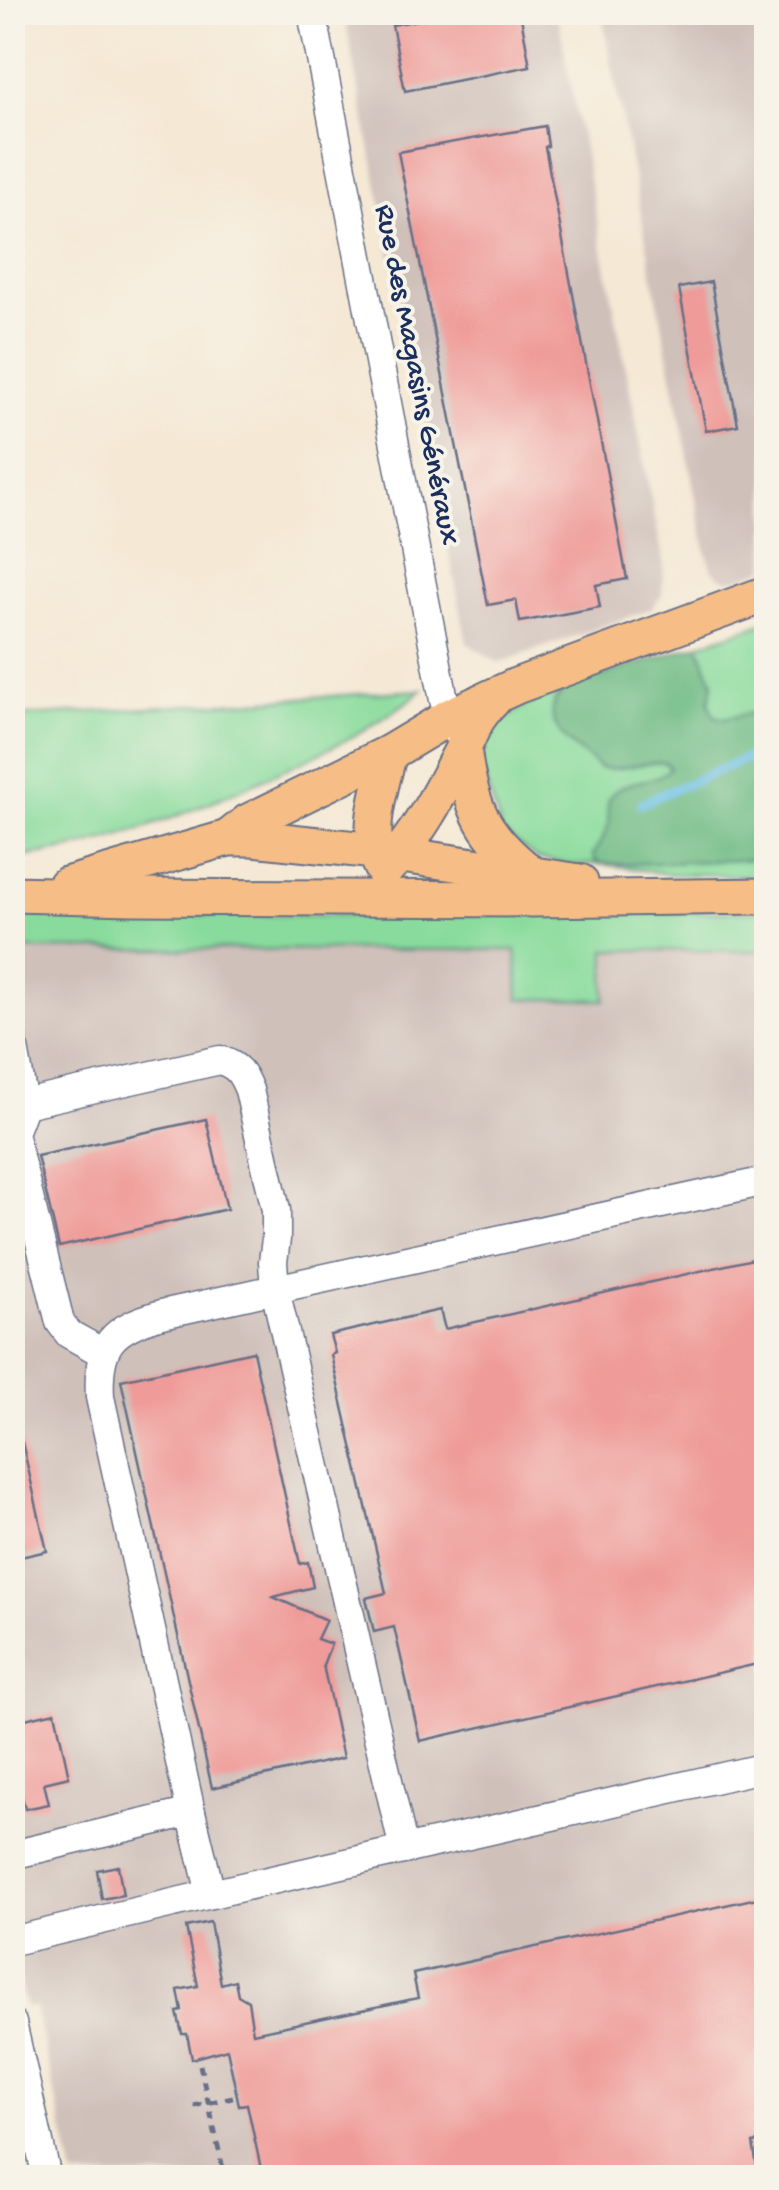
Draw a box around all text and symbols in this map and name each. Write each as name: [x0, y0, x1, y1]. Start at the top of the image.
street label: Rue des Magasins Généraux: [365, 202, 465, 548]

